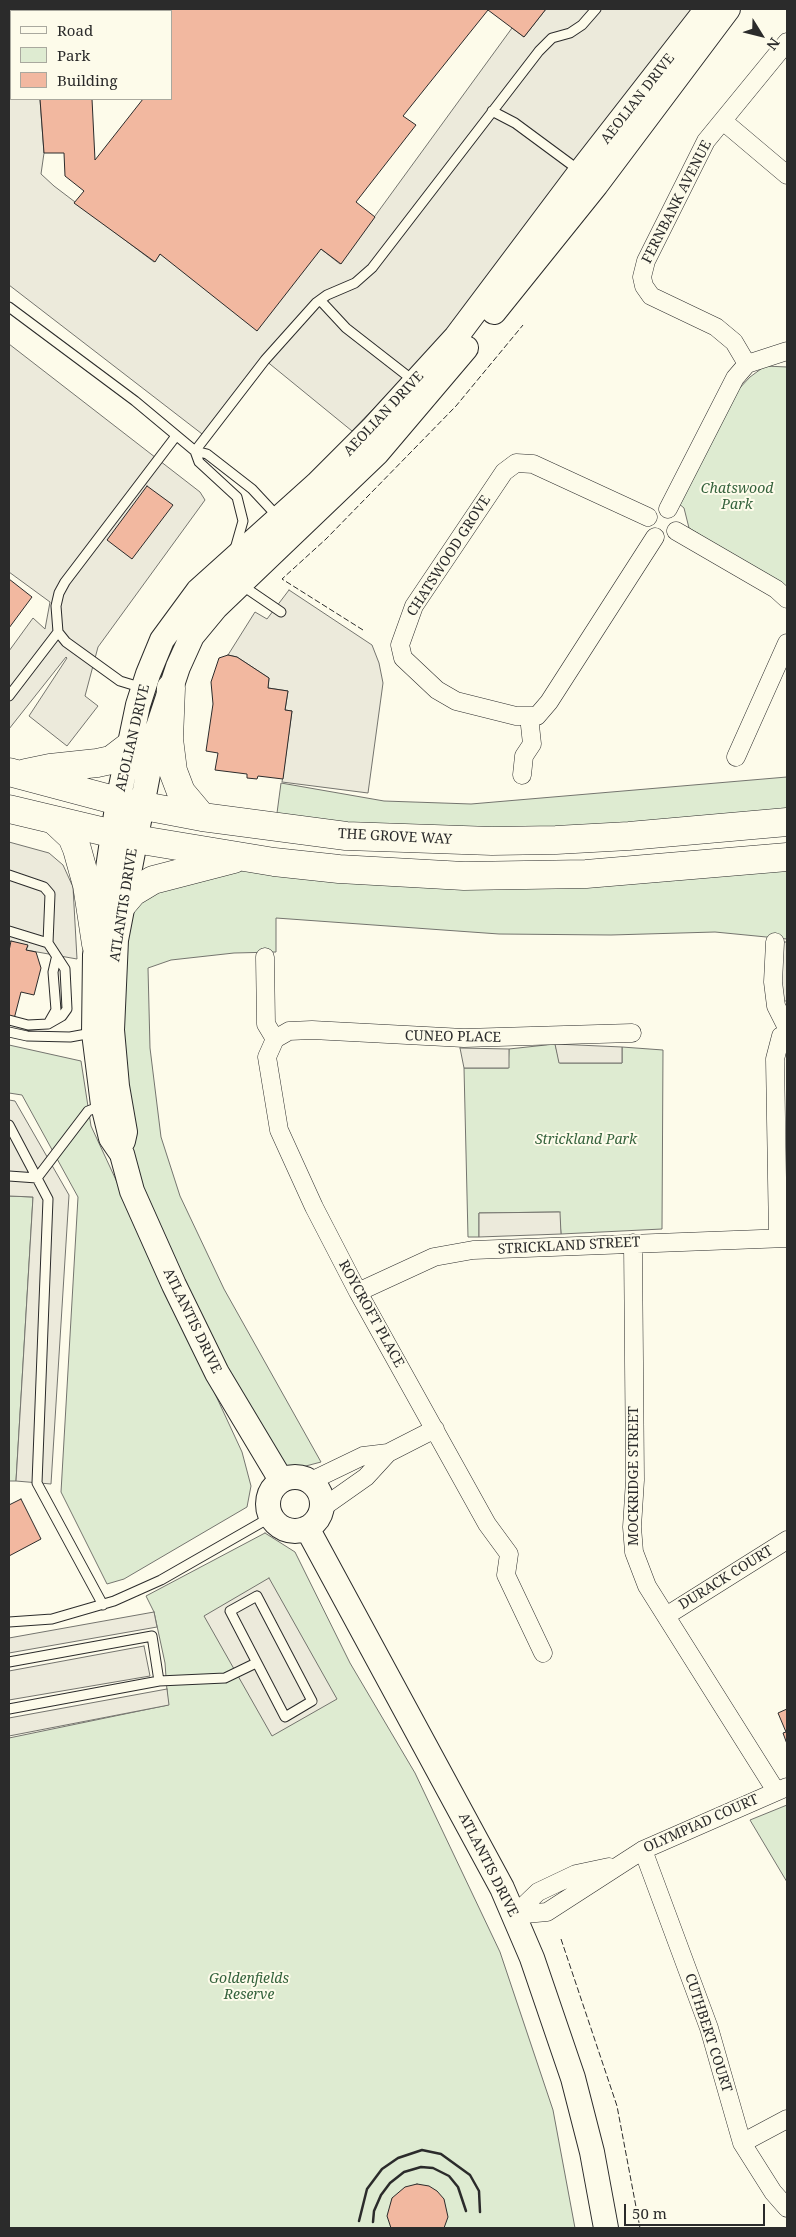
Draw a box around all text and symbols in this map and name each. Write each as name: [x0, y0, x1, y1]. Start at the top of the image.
legend: [10, 10, 172, 100]
north arrow: [736, 10, 786, 60]
text: Road: [57, 20, 93, 40]
text: N: [763, 34, 784, 54]
text: Park: [57, 45, 90, 65]
street label: AEOLIAN DRIVE: [598, 51, 678, 147]
text: Building: [57, 70, 118, 90]
street label: FERNBANK AVENUE: [639, 138, 715, 266]
street label: AEOLIAN DRIVE: [340, 368, 428, 460]
park label: Chatswood Park: [701, 481, 773, 514]
street label: CHATSWOOD GROVE: [404, 492, 494, 620]
street label: AEOLIAN DRIVE: [112, 683, 154, 793]
street label: THE GROVE WAY: [338, 826, 452, 848]
street label: ATLANTIS DRIVE: [107, 847, 141, 963]
street label: CUNEO PLACE: [405, 1028, 501, 1046]
park label: Strickland Park: [535, 1132, 637, 1148]
street label: STRICKLAND STREET: [497, 1234, 641, 1258]
street label: ROYCROFT PLACE: [335, 1258, 407, 1370]
street label: ATLANTIS DRIVE: [159, 1266, 225, 1376]
street label: MOCKRIDGE STREET: [626, 1406, 642, 1546]
street label: DURACK COURT: [676, 1542, 776, 1614]
street label: OLYMPIAD COURT: [641, 1791, 761, 1857]
street label: ATLANTIS DRIVE: [455, 1810, 521, 1920]
park label: Goldenfields Reserve: [209, 1971, 289, 2004]
street label: CUTHBERT COURT: [681, 1972, 735, 2094]
scale bar: [626, 2194, 767, 2226]
text: 50 m: [632, 2203, 667, 2223]

